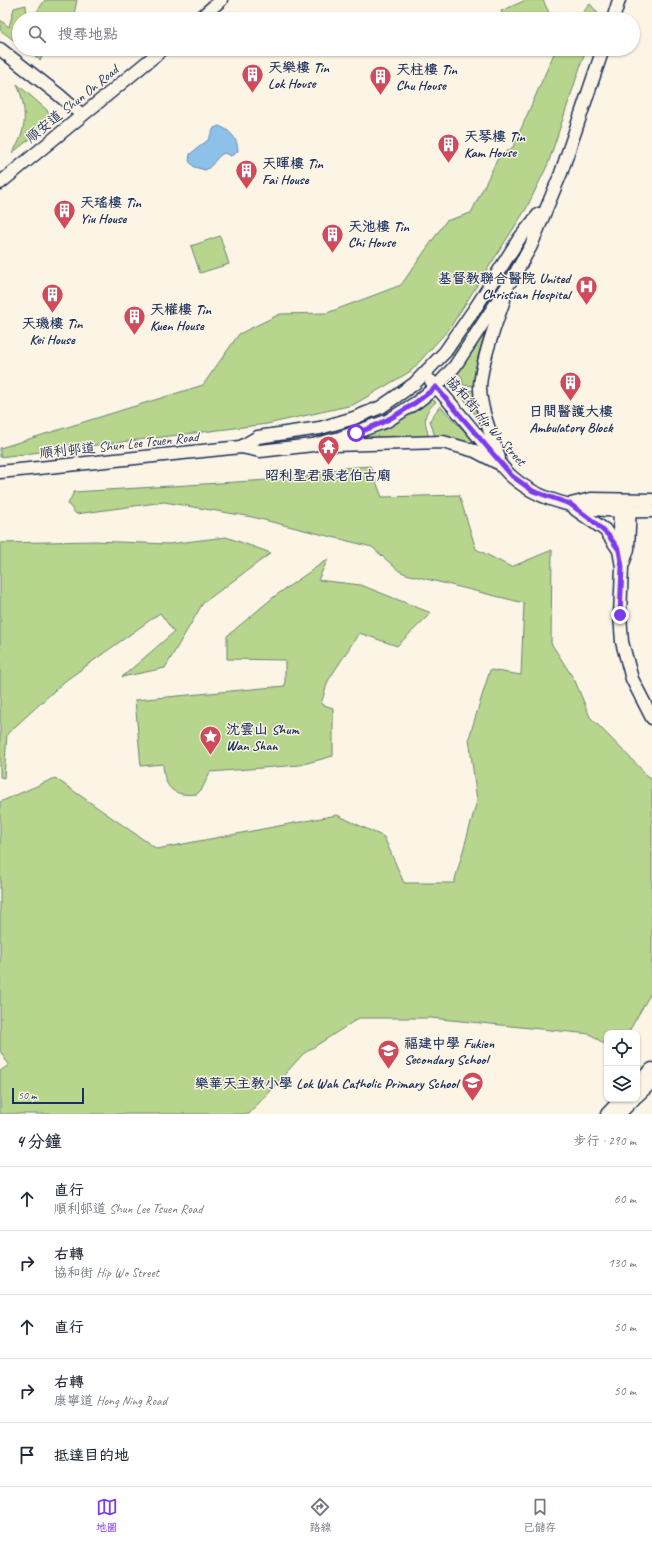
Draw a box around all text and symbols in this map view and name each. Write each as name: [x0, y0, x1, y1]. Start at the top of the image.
search box: [12, 12, 640, 56]
icon: search: [26, 23, 48, 45]
text: 搜尋地點: [58, 25, 118, 44]
place label: 天樂樓 Tin Lok House: [268, 59, 330, 92]
street label: 順安道 Shun On Road: [22, 60, 124, 146]
place label: 天柱樓 Tin Chu House: [396, 61, 458, 94]
building icon: 天樂樓 Tin Lok House: [240, 62, 266, 95]
building icon: 天柱樓 Tin Chu House: [367, 64, 393, 97]
place label: 天琴樓 Tin Kam House: [464, 128, 526, 161]
building icon: 天琴樓 Tin Kam House: [435, 131, 461, 164]
place label: 天暉樓 Tin Fai House: [262, 155, 324, 188]
building icon: 天暉樓 Tin Fai House: [234, 158, 260, 191]
place label: 天瑤樓 Tin Yiu House: [80, 194, 142, 227]
building icon: 天瑤樓 Tin Yiu House: [52, 197, 78, 230]
place label: 天池樓 Tin Chi House: [348, 218, 410, 251]
building icon: 天池樓 Tin Chi House: [319, 221, 345, 254]
place label: 基督教聯合醫院 United Christian Hospital: [438, 270, 573, 303]
hospital icon: 基督教聯合醫院 United Christian Hospital: [573, 273, 599, 306]
building icon: 天璣樓 Tin Kei House: [39, 282, 65, 315]
place label: 天權樓 Tin Kuen House: [150, 301, 212, 334]
building icon: 天權樓 Tin Kuen House: [122, 304, 148, 337]
place label: 天璣樓 Tin Kei House: [22, 315, 83, 348]
building icon: 日間醫護大樓 Ambulatory Block: [558, 370, 584, 403]
street label: 協和街 Hip Wo Street: [442, 373, 530, 470]
place label: 日間醫護大樓 Ambulatory Block: [529, 403, 614, 436]
route start: [347, 424, 365, 442]
street label: 順利邨道 Shun Lee Tsuen Road: [39, 428, 202, 462]
temple icon: 昭利聖君張老伯古廟: [315, 434, 341, 467]
place label: 昭利聖君張老伯古廟: [265, 467, 391, 484]
route end: [611, 606, 629, 624]
place label: 沈雲山 Shum Wan Shan: [226, 721, 300, 754]
place icon: 沈雲山 Shum Wan Shan: [197, 724, 223, 757]
map controls: [604, 1030, 640, 1102]
button: locate: [604, 1030, 640, 1066]
place label: 福建中學 Fukien Secondary School: [404, 1035, 495, 1068]
school or university icon: 福建中學 Fukien Secondary School: [375, 1038, 401, 1071]
button: layers: [604, 1066, 640, 1102]
school or university icon: 樂華天主教小學 Lok Wah Catholic Primary School: [460, 1070, 486, 1103]
place label: 樂華天主教小學 Lok Wah Catholic Primary School: [195, 1075, 462, 1092]
scale bar: [12, 1086, 84, 1105]
text: 50 m: [18, 1088, 37, 1102]
text: 4 分鐘: [16, 1131, 62, 1152]
text: 步行 · 290 m: [573, 1133, 636, 1149]
text: 直行: [54, 1181, 84, 1200]
icon: ahead: [16, 1188, 38, 1210]
text: 60 m: [614, 1191, 636, 1207]
text: 順利邨道 Shun Lee Tsuen Road: [54, 1201, 203, 1217]
text: 右轉: [54, 1245, 84, 1264]
icon: right: [16, 1252, 38, 1274]
text: 130 m: [608, 1255, 636, 1271]
text: 協和街 Hip Wo Street: [54, 1265, 159, 1281]
icon: ahead: [16, 1316, 38, 1338]
text: 直行: [54, 1318, 84, 1337]
text: 50 m: [614, 1319, 636, 1335]
text: 右轉: [54, 1373, 84, 1392]
icon: right: [16, 1380, 38, 1402]
text: 50 m: [614, 1383, 636, 1399]
text: 康寧道 Hong Ning Road: [54, 1393, 167, 1409]
icon: arrive: [16, 1444, 38, 1466]
text: 抵達目的地: [54, 1446, 129, 1465]
tab: 地圖: [96, 1496, 118, 1534]
tab: 路線: [309, 1496, 331, 1534]
tab: 已儲存: [523, 1496, 556, 1534]

